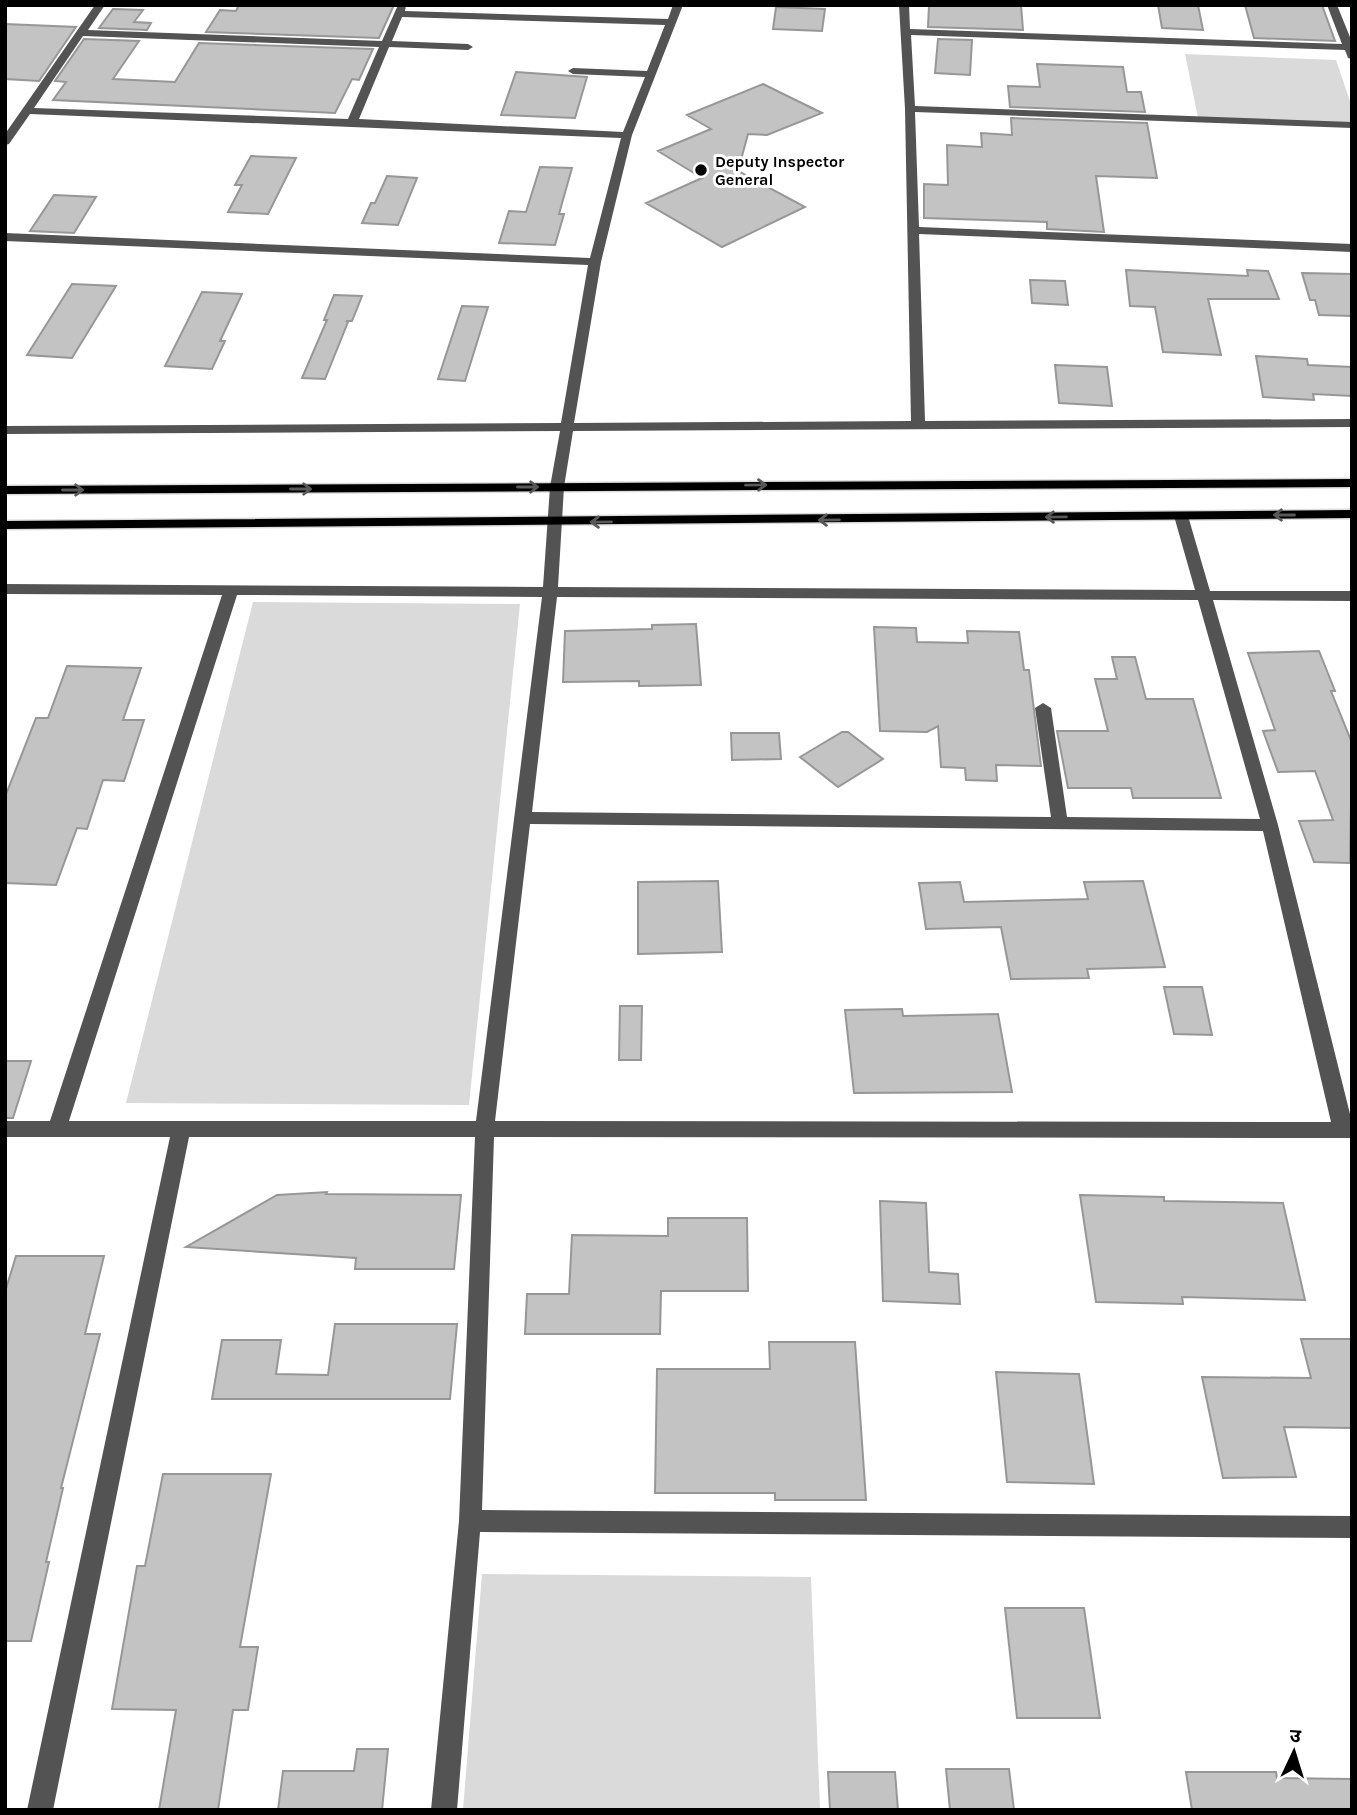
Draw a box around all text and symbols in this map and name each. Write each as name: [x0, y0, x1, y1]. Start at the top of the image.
place label: Deputy Inspector General: [715, 152, 845, 189]
marker: Deputy Inspector General: [693, 162, 709, 178]
one-way arrow: [744, 478, 767, 492]
one-way arrow: [517, 480, 540, 494]
one-way arrow: [289, 482, 312, 495]
one-way arrow: [62, 483, 85, 497]
one-way arrow: [1272, 508, 1295, 522]
one-way arrow: [1045, 510, 1068, 524]
one-way arrow: [817, 513, 840, 526]
one-way arrow: [590, 515, 613, 529]
north arrow: [1259, 1717, 1329, 1787]
text: उ: [1289, 1725, 1302, 1747]

